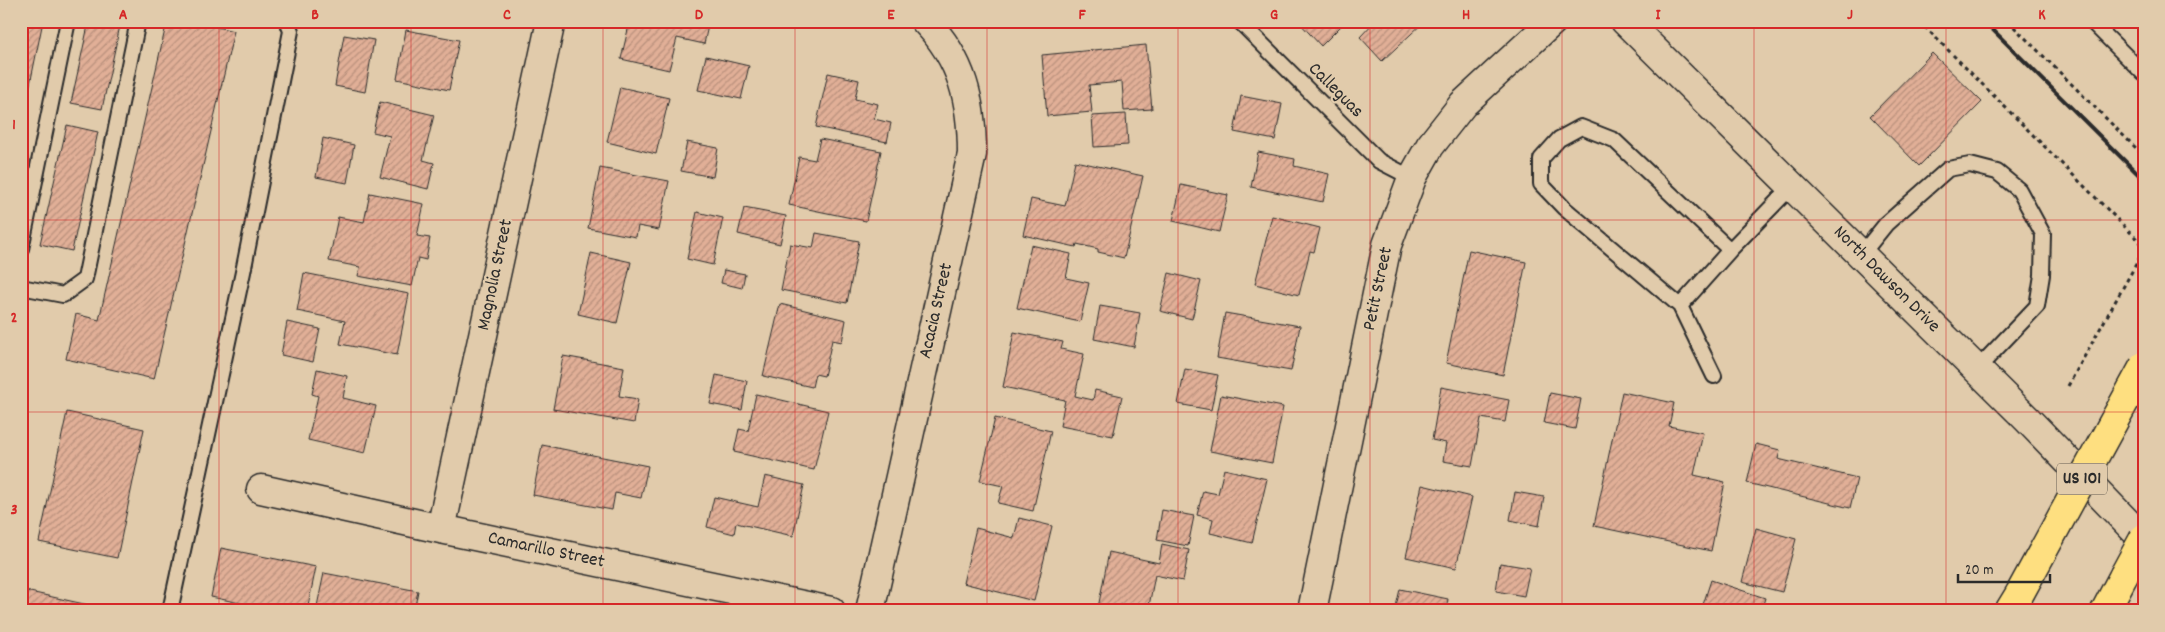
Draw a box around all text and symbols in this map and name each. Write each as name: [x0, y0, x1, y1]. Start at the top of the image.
text: A: [119, 4, 128, 27]
text: B: [311, 4, 319, 27]
text: C: [503, 4, 511, 27]
text: D: [695, 4, 704, 27]
text: E: [887, 4, 895, 27]
text: F: [1078, 4, 1086, 27]
text: G: [1270, 4, 1278, 27]
text: H: [1462, 4, 1470, 27]
text: I: [1656, 4, 1662, 27]
text: J: [1847, 4, 1853, 27]
text: K: [2038, 4, 2046, 27]
street label: Calleguas: [1301, 57, 1369, 125]
text: 1: [12, 114, 16, 137]
street label: Magnolia Street: [471, 217, 521, 333]
street label: North Dawson Drive: [1826, 220, 1946, 340]
street label: Petit Street: [1357, 245, 1401, 333]
street label: Acacia Street: [913, 260, 961, 362]
text: 2: [11, 307, 18, 330]
road number: US 101: [2057, 464, 2107, 494]
text: 3: [10, 499, 18, 522]
street label: Camarillo Street: [485, 525, 607, 577]
scale bar: [1958, 552, 2050, 584]
text: 20 m: [1965, 560, 1993, 582]

